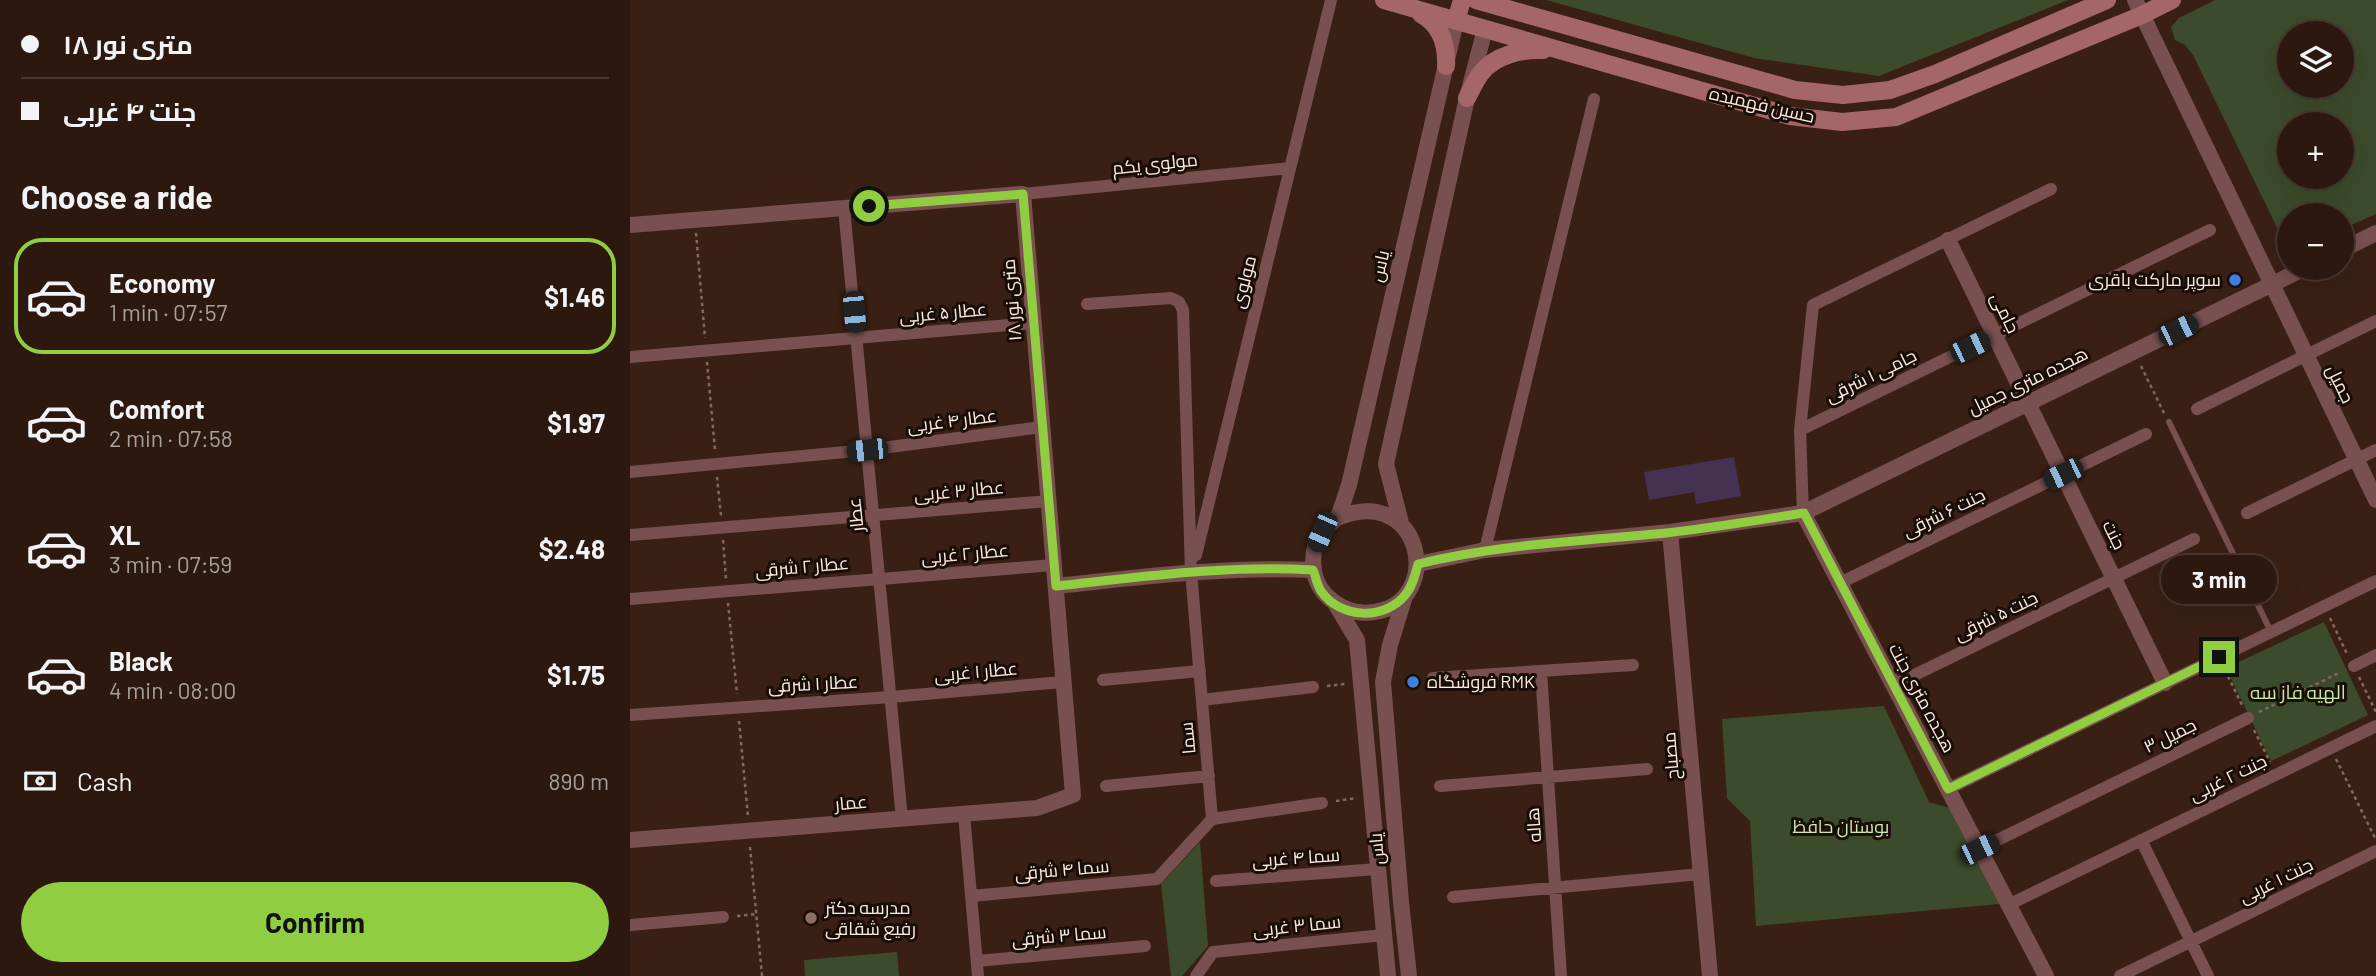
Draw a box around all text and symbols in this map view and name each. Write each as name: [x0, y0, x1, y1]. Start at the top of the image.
map controls: [2277, 21, 2354, 280]
button: layers: [2277, 21, 2354, 98]
text: ۱۸ متری نور: [63, 28, 193, 59]
street label: حسین فهمیده: [1707, 81, 1817, 128]
text: جنت ۴ غربی: [63, 95, 196, 126]
button: +: [2277, 112, 2354, 189]
street label: مولوی یکم: [1111, 148, 1199, 180]
text: Choose a ride: [21, 177, 213, 215]
route start: [853, 190, 885, 222]
button: −: [2277, 203, 2354, 280]
street label: یاس: [1365, 248, 1394, 284]
street label: مولوی: [1226, 253, 1261, 311]
street label: ۱۸ متری نور: [996, 258, 1027, 342]
icon: car: [25, 265, 88, 328]
text: Economy: [109, 267, 215, 298]
place label: سوپر مارکت باقری: [2088, 268, 2221, 292]
marker: سوپر مارکت باقری: [2227, 272, 2243, 288]
text: $1.46: [544, 281, 605, 312]
street label: جامی: [1986, 289, 2025, 337]
car: [842, 290, 867, 334]
street label: عطار ۵ غربی: [898, 297, 988, 328]
text: 1 min · 07:57: [109, 298, 227, 326]
car: [2155, 311, 2202, 349]
car: [1947, 328, 1994, 366]
street label: هجده متری جمیل: [1964, 342, 2092, 420]
street label: جامی ۱ شرقی: [1821, 344, 1920, 408]
street label: جمیل: [2321, 361, 2360, 407]
icon: car: [25, 391, 88, 454]
text: Comfort: [109, 393, 205, 424]
street label: عطار ۴ غربی: [906, 404, 998, 437]
text: $1.97: [547, 407, 605, 438]
text: 2 min · 07:58: [109, 424, 233, 452]
car: [846, 437, 889, 463]
car: [2040, 455, 2087, 493]
street label: عطار ۳ غربی: [913, 475, 1005, 506]
street label: جنت ۶ شرقی: [1899, 483, 1989, 542]
street label: عطار: [842, 497, 869, 534]
car: [1304, 509, 1341, 555]
street label: جنت: [2098, 516, 2131, 553]
icon: car: [25, 517, 88, 580]
text: XL: [109, 519, 140, 550]
text: $2.48: [539, 533, 605, 564]
street label: عطار ۲ غربی: [920, 538, 1010, 569]
text: 3 min · 07:59: [109, 550, 232, 578]
street label: عطار ۲ شرقی: [754, 551, 850, 582]
callout: 3 min: [2161, 556, 2277, 604]
text: 3 min: [2192, 565, 2246, 593]
street label: جنت ۵ شرقی: [1950, 585, 2041, 646]
street label: هجده متری جنت: [1884, 639, 1961, 757]
route end: [2203, 641, 2235, 673]
icon: car: [25, 643, 88, 706]
text: Black: [109, 645, 173, 676]
street label: عطار ۱ غربی: [933, 656, 1019, 687]
text: $1.75: [547, 659, 605, 690]
street label: عطار ۱ شرقی: [767, 670, 859, 697]
place label: فروشگاه RMK: [1427, 670, 1535, 693]
marker: فروشگاه RMK: [1405, 674, 1421, 690]
text: 4 min · 08:00: [109, 676, 236, 704]
district label: الهیه فاز سه: [2250, 680, 2346, 704]
street label: جمیل ۳: [2140, 713, 2200, 758]
street label: سما: [1175, 721, 1199, 755]
street label: مصباح: [1657, 731, 1685, 781]
street label: جنت ۲ غربی: [2185, 749, 2270, 806]
icon: cash: [21, 762, 59, 800]
text: Cash: [77, 765, 132, 796]
text: 890 m: [548, 767, 609, 795]
street label: عمار: [833, 790, 868, 815]
street label: هاله: [1521, 807, 1545, 843]
park label: بوستان حافظ: [1793, 815, 1889, 838]
car: [1956, 830, 2003, 868]
street label: یاس: [1364, 832, 1389, 866]
street label: سما ۴ غربی: [1251, 843, 1341, 872]
street label: جنت ۱ غربی: [2235, 853, 2317, 908]
street label: سما ۴ شرقی: [1014, 854, 1110, 885]
button: Confirm: [21, 882, 609, 962]
place label: مدرسه دکتر رفیع شقاقی: [824, 896, 916, 941]
street label: سما ۳ غربی: [1252, 909, 1342, 942]
marker: مدرسه دکتر رفیع شقاقی: [803, 910, 819, 926]
street label: سما ۳ شرقی: [1011, 920, 1107, 951]

